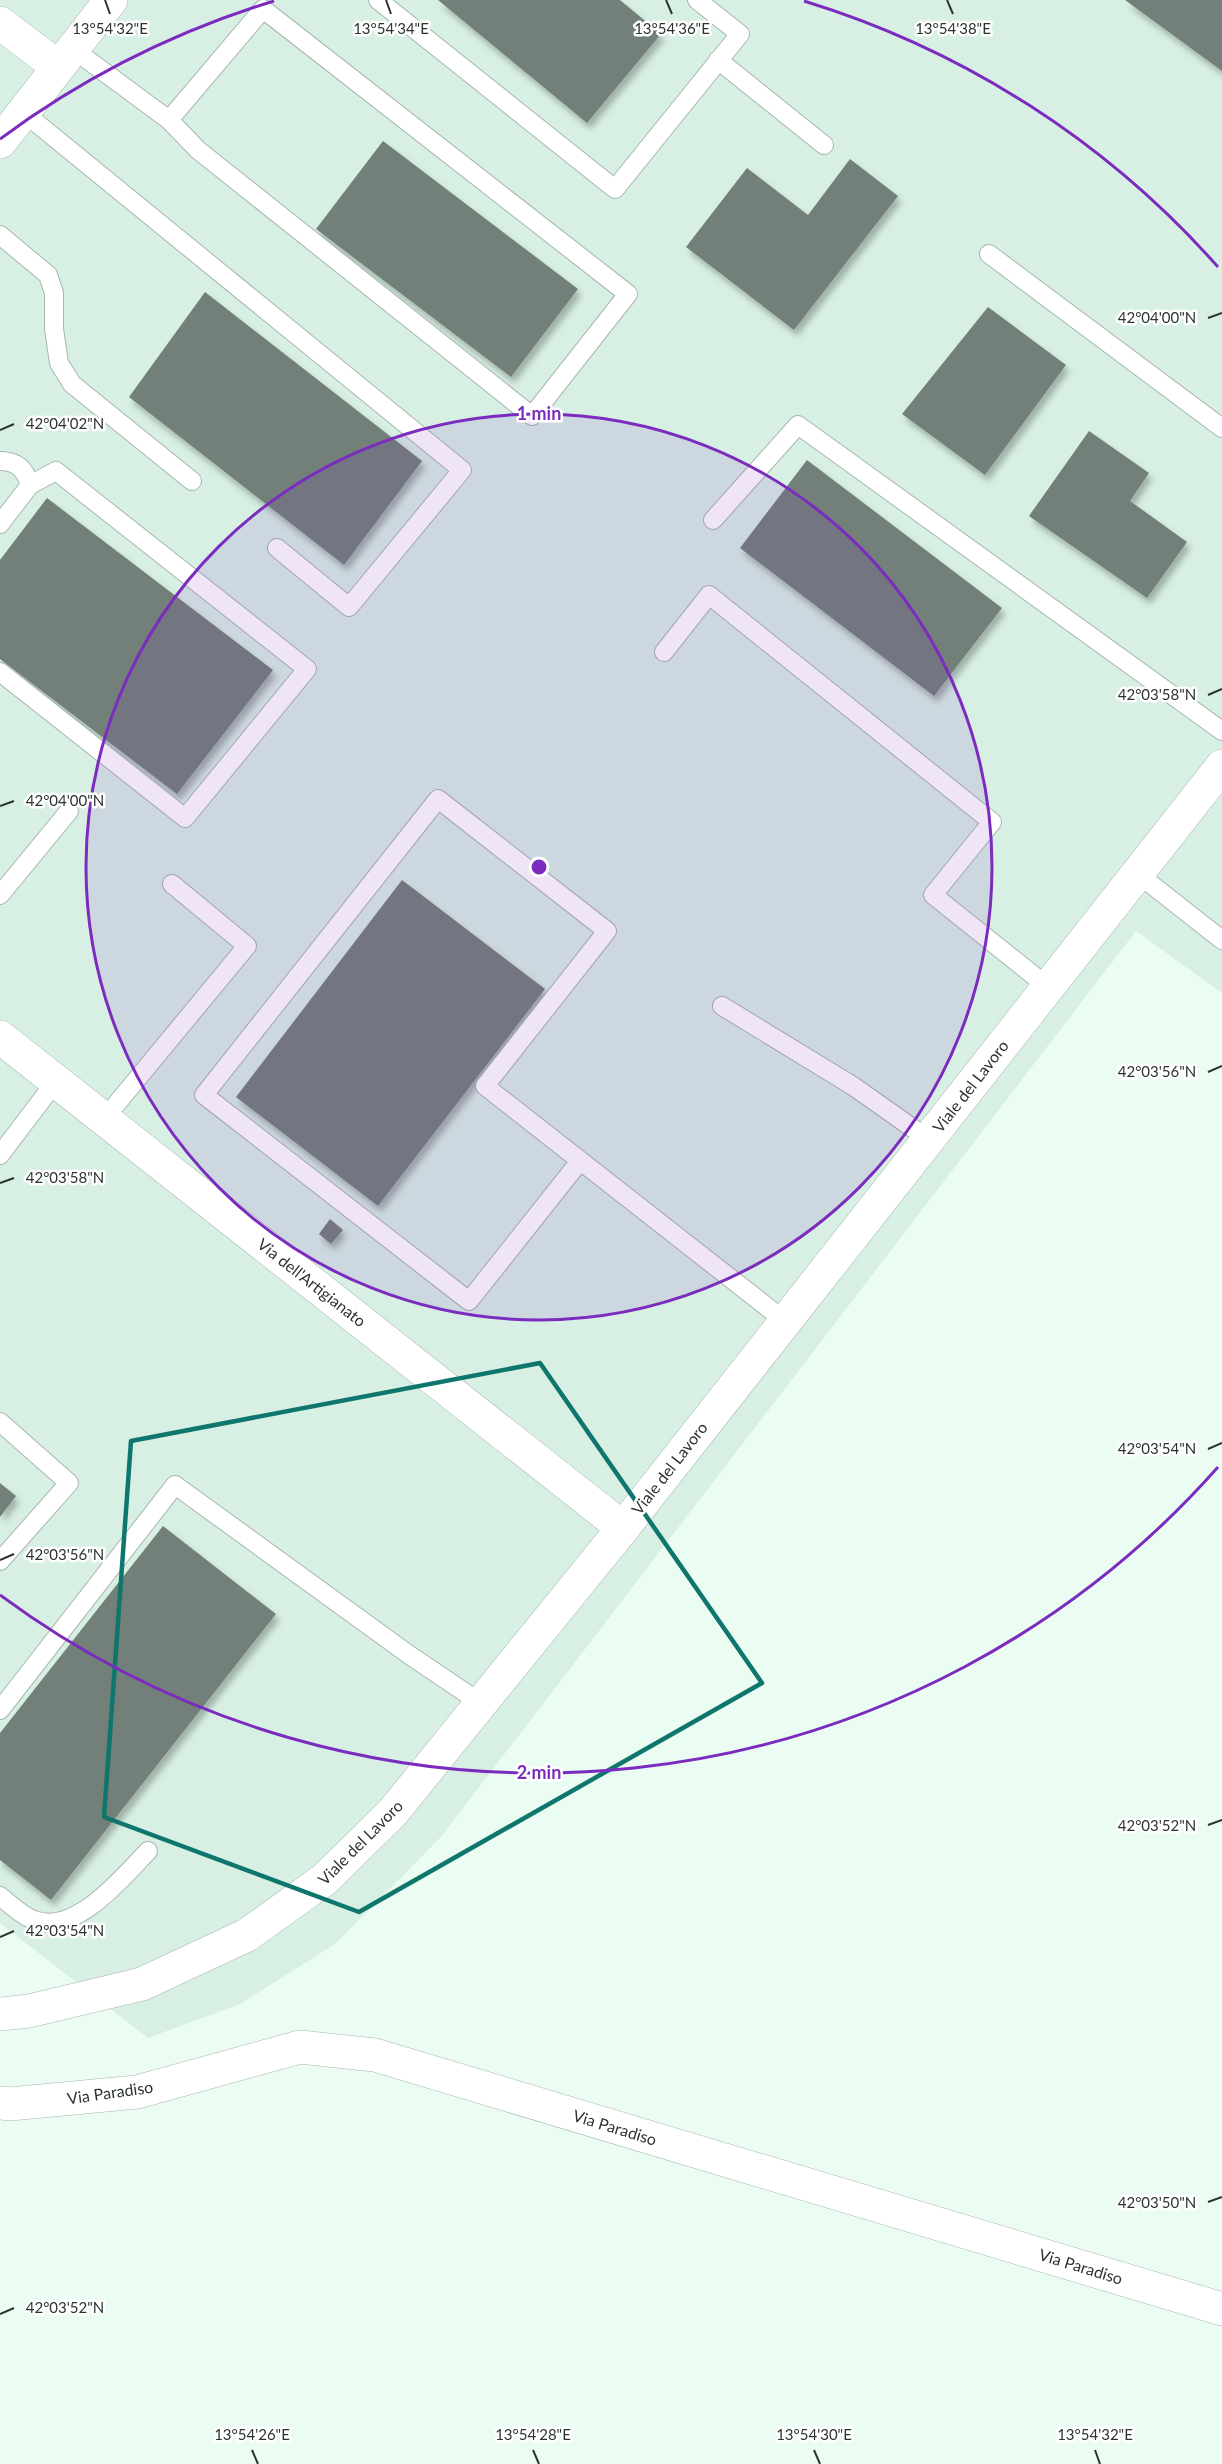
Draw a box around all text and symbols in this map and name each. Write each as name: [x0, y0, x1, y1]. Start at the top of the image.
text: 13°54'32"E: [72, 19, 148, 37]
text: 13°54'34"E: [353, 19, 429, 37]
text: 13°54'36"E: [634, 19, 710, 37]
text: 13°54'38"E: [915, 19, 991, 37]
text: 42°04'00"N: [1118, 308, 1196, 326]
text: 1 min: [517, 402, 561, 424]
text: 42°04'02"N: [26, 414, 104, 432]
text: 42°03'58"N: [1118, 685, 1196, 703]
text: 42°04'00"N: [26, 791, 104, 809]
centre of rings: [529, 857, 549, 877]
street label: Viale del Lavoro: [928, 1036, 1012, 1136]
text: 42°03'56"N: [1118, 1062, 1196, 1080]
text: 42°03'58"N: [26, 1168, 104, 1186]
street label: Via dell'Artigianato: [254, 1234, 370, 1330]
street label: Viale del Lavoro: [627, 1418, 711, 1518]
text: 42°03'54"N: [1118, 1439, 1196, 1457]
text: 42°03'56"N: [26, 1545, 104, 1563]
text: 2 min: [517, 1761, 561, 1783]
street label: Viale del Lavoro: [314, 1796, 406, 1888]
text: 42°03'52"N: [1118, 1816, 1196, 1834]
text: 42°03'54"N: [26, 1921, 104, 1939]
street label: Via Paradiso: [66, 2077, 154, 2107]
street label: Via Paradiso: [571, 2105, 659, 2149]
text: 42°03'50"N: [1118, 2193, 1196, 2211]
street label: Via Paradiso: [1037, 2244, 1125, 2288]
text: 42°03'52"N: [26, 2298, 104, 2316]
text: 13°54'26"E: [214, 2425, 290, 2443]
text: 13°54'28"E: [495, 2425, 571, 2443]
text: 13°54'30"E: [776, 2425, 852, 2443]
text: 13°54'32"E: [1057, 2425, 1133, 2443]

